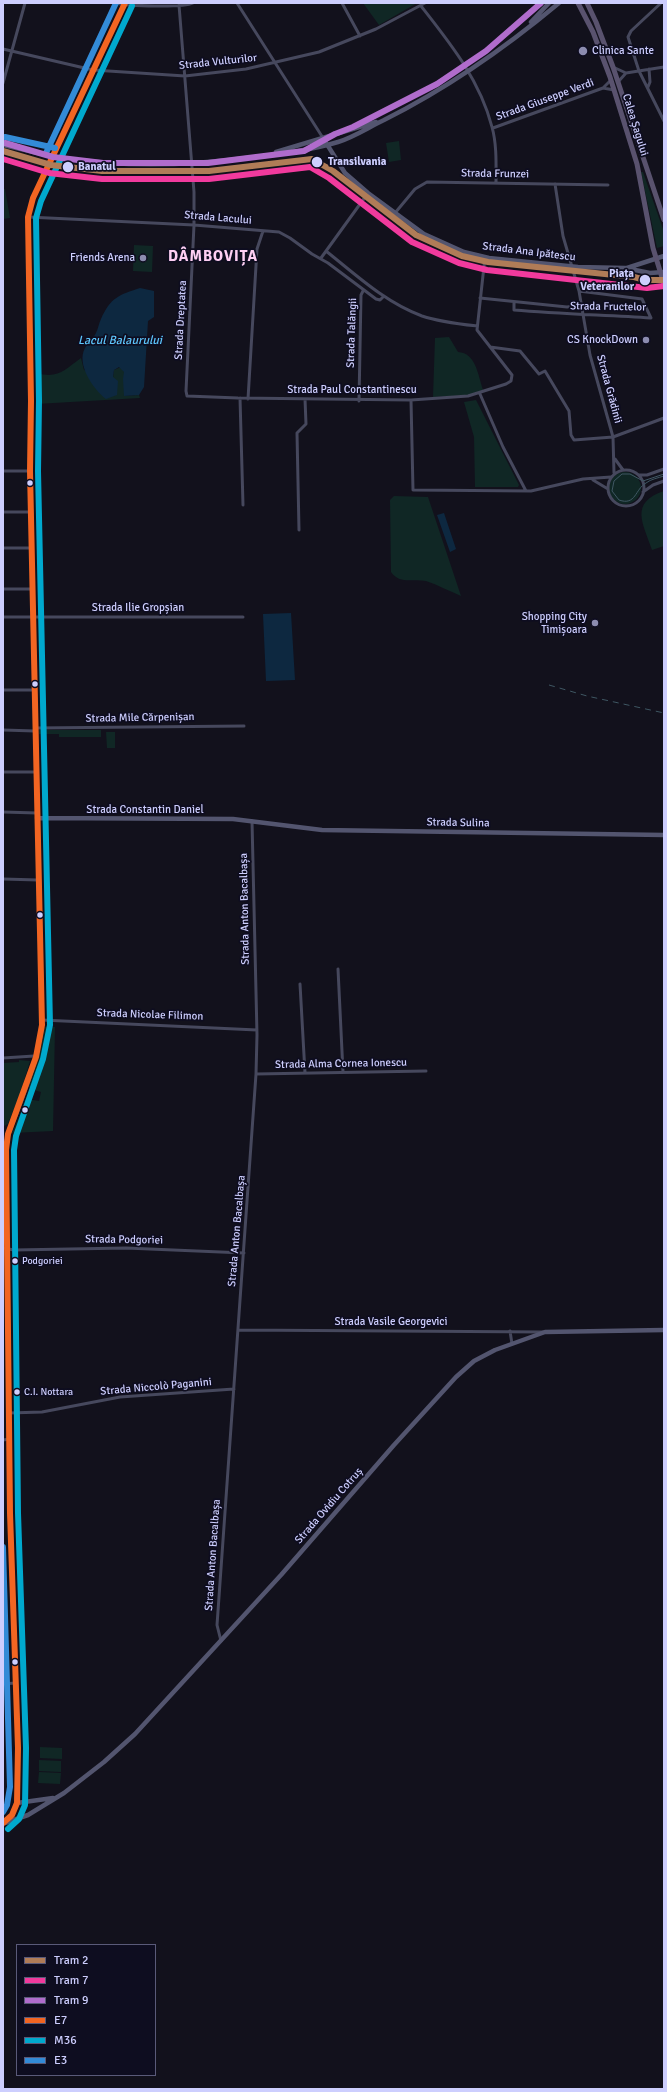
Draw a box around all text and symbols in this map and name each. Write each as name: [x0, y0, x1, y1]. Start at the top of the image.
place label: Clinica Sante: [592, 44, 654, 58]
marker: Clinica Sante: [577, 45, 589, 57]
street label: Strada Vulturilor: [178, 51, 258, 73]
street label: Strada Giuseppe Verdi: [494, 76, 596, 124]
street label: Calea Șagului: [619, 92, 651, 158]
marker: Transilvania: [310, 155, 324, 169]
place label: Transilvania: [328, 155, 386, 169]
marker: Banatul: [61, 160, 75, 174]
place label: Banatul: [78, 160, 116, 174]
street label: Strada Frunzei: [461, 167, 529, 181]
street label: Strada Lacului: [184, 208, 252, 228]
street label: Strada Ana Ipătescu: [482, 240, 576, 264]
district label: DÂMBOVIȚA: [168, 248, 258, 266]
place label: Friends Arena: [70, 251, 135, 265]
marker: Friends Arena: [138, 253, 148, 263]
place label: Piața Veteranilor: [580, 267, 634, 293]
marker: Piața Veteranilor: [638, 273, 652, 287]
street label: Strada Dreptatea: [172, 280, 190, 360]
street label: Strada Talăngii: [344, 298, 360, 368]
street label: Strada Fructelor: [570, 300, 646, 314]
place label: CS KnockDown: [567, 333, 638, 347]
water label: Lacul Balaurului: [78, 334, 162, 348]
marker: CS KnockDown: [641, 335, 651, 345]
street label: Strada Grădinii: [593, 353, 625, 425]
street label: Strada Paul Constantinescu: [287, 383, 417, 397]
unlabelled marker: [25, 478, 35, 488]
street label: Strada Ilie Gropșian: [92, 601, 184, 615]
place label: Shopping City Timișoara: [522, 610, 587, 636]
marker: Shopping City Timișoara: [590, 618, 600, 628]
unlabelled marker: [30, 679, 40, 689]
street label: Strada Mile Cărpenișan: [85, 710, 195, 726]
street label: Strada Constantin Daniel: [86, 803, 204, 817]
street label: Strada Sulina: [426, 816, 490, 830]
street label: Strada Anton Bacalbașa: [237, 853, 253, 965]
unlabelled marker: [35, 910, 45, 920]
street label: Strada Nicolae Filimon: [96, 1007, 204, 1023]
street label: Strada Alma Cornea Ionescu: [275, 1056, 407, 1072]
unlabelled marker: [20, 1105, 30, 1115]
street label: Strada Anton Bacalbașa: [226, 1175, 248, 1287]
street label: Strada Podgoriei: [85, 1233, 163, 1247]
place label: Podgoriei: [22, 1255, 63, 1267]
marker: Podgoriei: [10, 1256, 20, 1266]
street label: Strada Vasile Georgevici: [334, 1315, 448, 1329]
street label: Strada Niccolò Paganini: [100, 1376, 212, 1398]
place label: C.I. Nottara: [24, 1386, 73, 1398]
marker: C.I. Nottara: [12, 1387, 22, 1397]
street label: Strada Ovidiu Cotruș: [292, 1465, 366, 1547]
street label: Strada Anton Bacalbașa: [203, 1499, 223, 1611]
unlabelled marker: [10, 1657, 20, 1667]
legend: [16, 1944, 156, 2076]
text: Tram 2: [54, 1953, 88, 1968]
text: Tram 7: [54, 1973, 88, 1988]
text: Tram 9: [54, 1993, 88, 2008]
text: E7: [54, 2013, 67, 2028]
text: M36: [54, 2033, 77, 2048]
text: E3: [54, 2053, 67, 2068]

